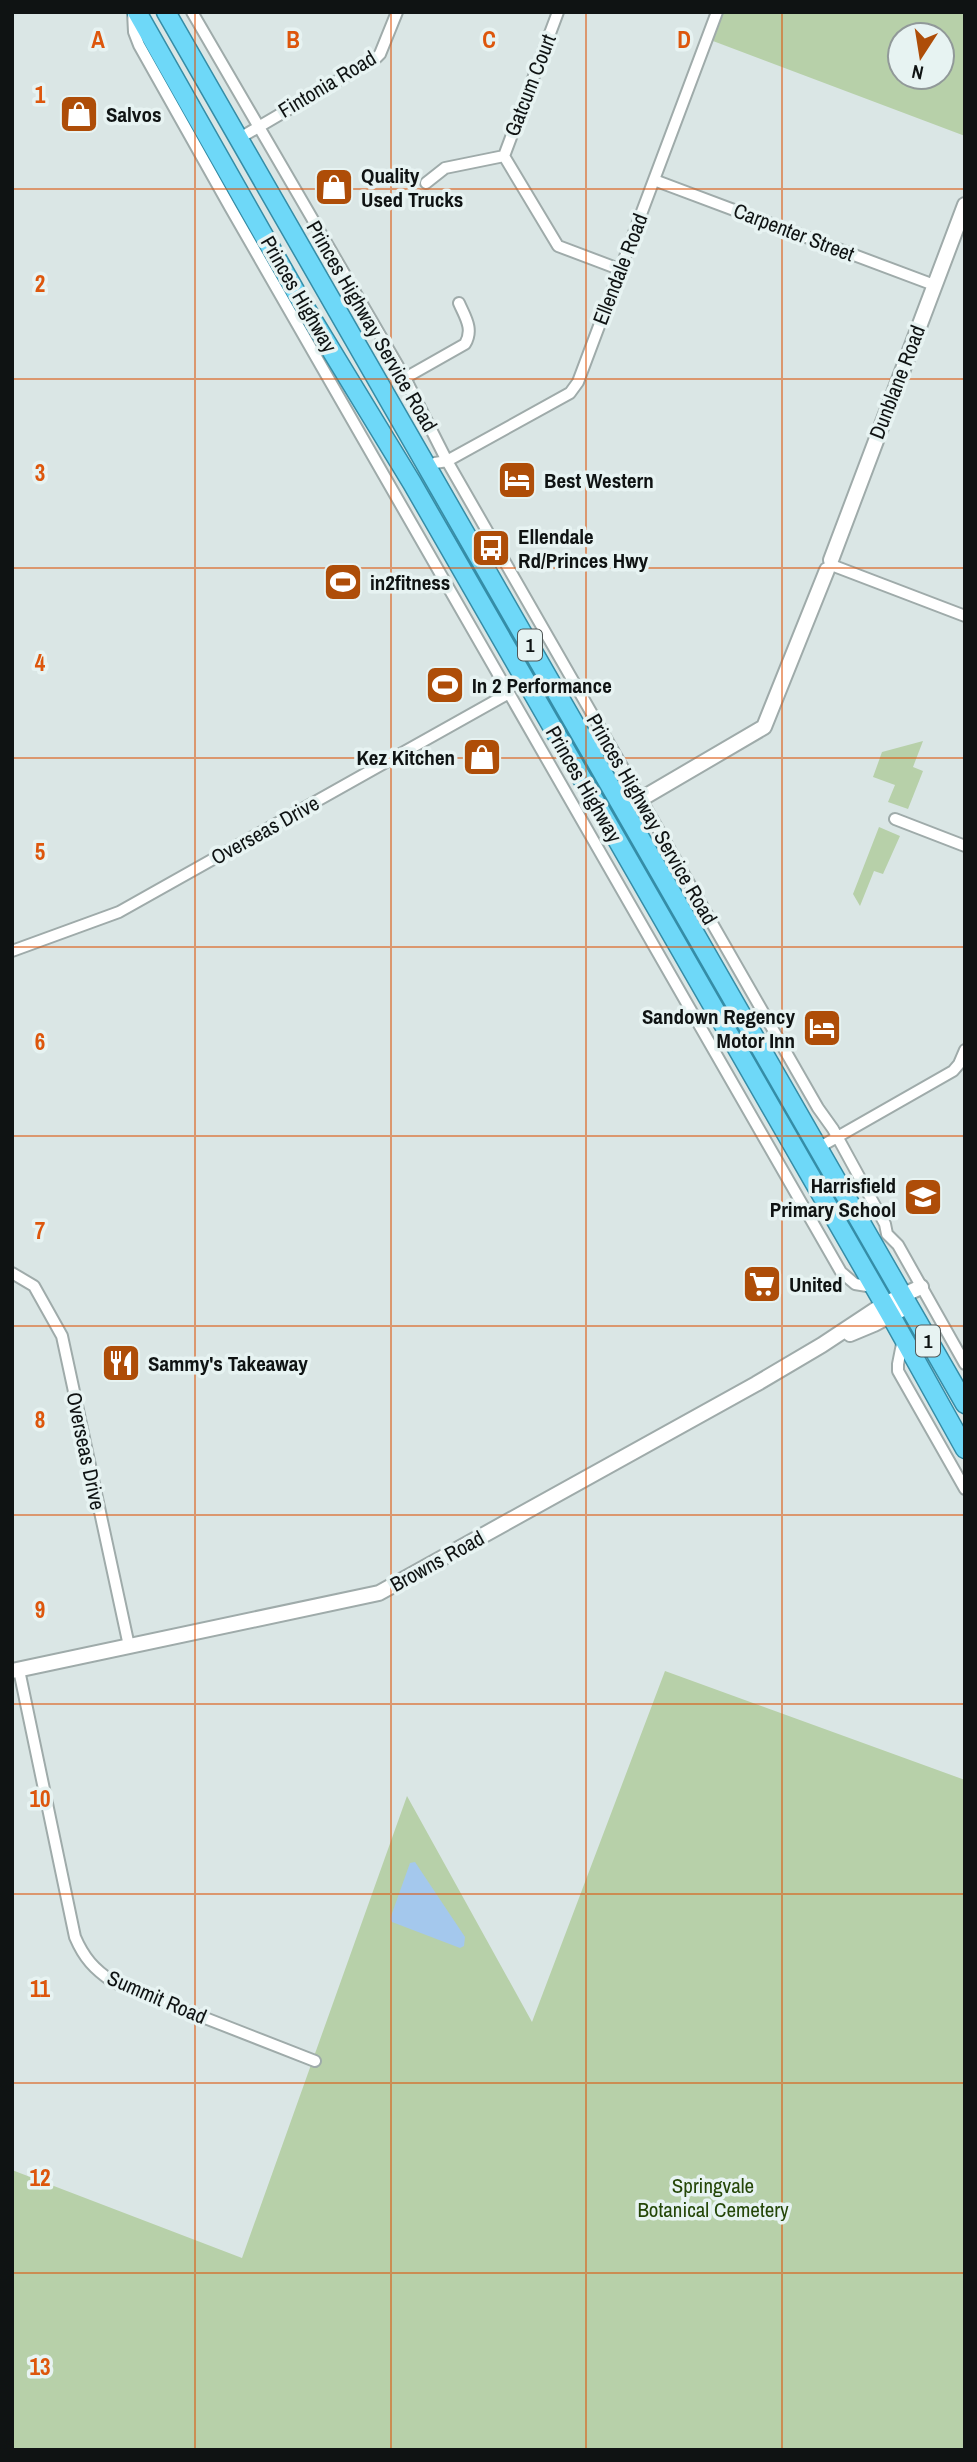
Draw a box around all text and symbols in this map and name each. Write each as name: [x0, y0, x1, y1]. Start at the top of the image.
north arrow: [886, 21, 956, 91]
text: A: [91, 24, 105, 55]
text: B: [286, 24, 300, 55]
text: C: [482, 24, 496, 55]
text: D: [677, 24, 691, 55]
street label: Gatcum Court: [497, 30, 563, 140]
street label: Fintonia Road: [273, 43, 381, 125]
text: N: [909, 59, 926, 87]
text: 1: [35, 79, 46, 110]
shop icon: Salvos: [58, 93, 100, 135]
place label: Salvos: [106, 100, 162, 129]
place label: Quality Used Trucks: [361, 161, 463, 214]
shop icon: Quality Used Trucks: [313, 166, 355, 208]
street label: Carpenter Street: [729, 196, 859, 268]
street label: Ellendale Road: [586, 209, 654, 329]
street label: Princes Highway Service Road: [300, 215, 444, 437]
street label: Princes Highway: [254, 230, 344, 358]
text: 2: [35, 268, 45, 299]
street label: Dunblane Road: [862, 321, 932, 443]
text: 3: [35, 457, 45, 488]
hotel icon: Best Western: [496, 459, 538, 501]
place label: Best Western: [544, 466, 654, 495]
place label: Ellendale Rd/Princes Hwy: [518, 522, 649, 575]
bus stop icon: Ellendale Rd/Princes Hwy: [470, 527, 512, 569]
sports icon: in2fitness: [322, 561, 364, 603]
place label: in2fitness: [370, 568, 450, 597]
road number: 1: [518, 630, 542, 660]
text: 4: [35, 647, 46, 678]
sports icon: In 2 Performance: [424, 664, 466, 706]
place label: In 2 Performance: [472, 671, 612, 700]
street label: Princes Highway Service Road: [580, 708, 724, 930]
street label: Princes Highway: [539, 720, 629, 848]
shop icon: Kez Kitchen: [461, 736, 503, 778]
place label: Kez Kitchen: [356, 743, 455, 772]
street label: Overseas Drive: [206, 788, 324, 872]
text: 5: [35, 836, 45, 867]
place label: Sandown Regency Motor Inn: [642, 1002, 795, 1055]
hotel icon: Sandown Regency Motor Inn: [801, 1007, 843, 1049]
text: 6: [35, 1026, 45, 1057]
place label: Harrisfield Primary School: [770, 1171, 896, 1224]
school or university icon: Harrisfield Primary School: [902, 1176, 944, 1218]
text: 7: [35, 1215, 45, 1246]
supermarket icon: United: [741, 1263, 783, 1305]
place label: United: [789, 1270, 843, 1299]
road number: 1: [916, 1326, 940, 1357]
restaurant icon: Sammy's Takeaway: [100, 1342, 142, 1384]
place label: Sammy's Takeaway: [148, 1349, 308, 1378]
street label: Overseas Drive: [59, 1389, 113, 1513]
text: 8: [35, 1404, 45, 1435]
street label: Browns Road: [385, 1523, 489, 1599]
text: 9: [35, 1594, 45, 1625]
text: 10: [30, 1783, 50, 1814]
street label: Summit Road: [103, 1963, 211, 2031]
text: 11: [30, 1973, 50, 2004]
text: 12: [30, 2162, 50, 2193]
park label: Springvale Botanical Cemetery: [637, 2171, 789, 2224]
text: 13: [30, 2351, 50, 2382]

